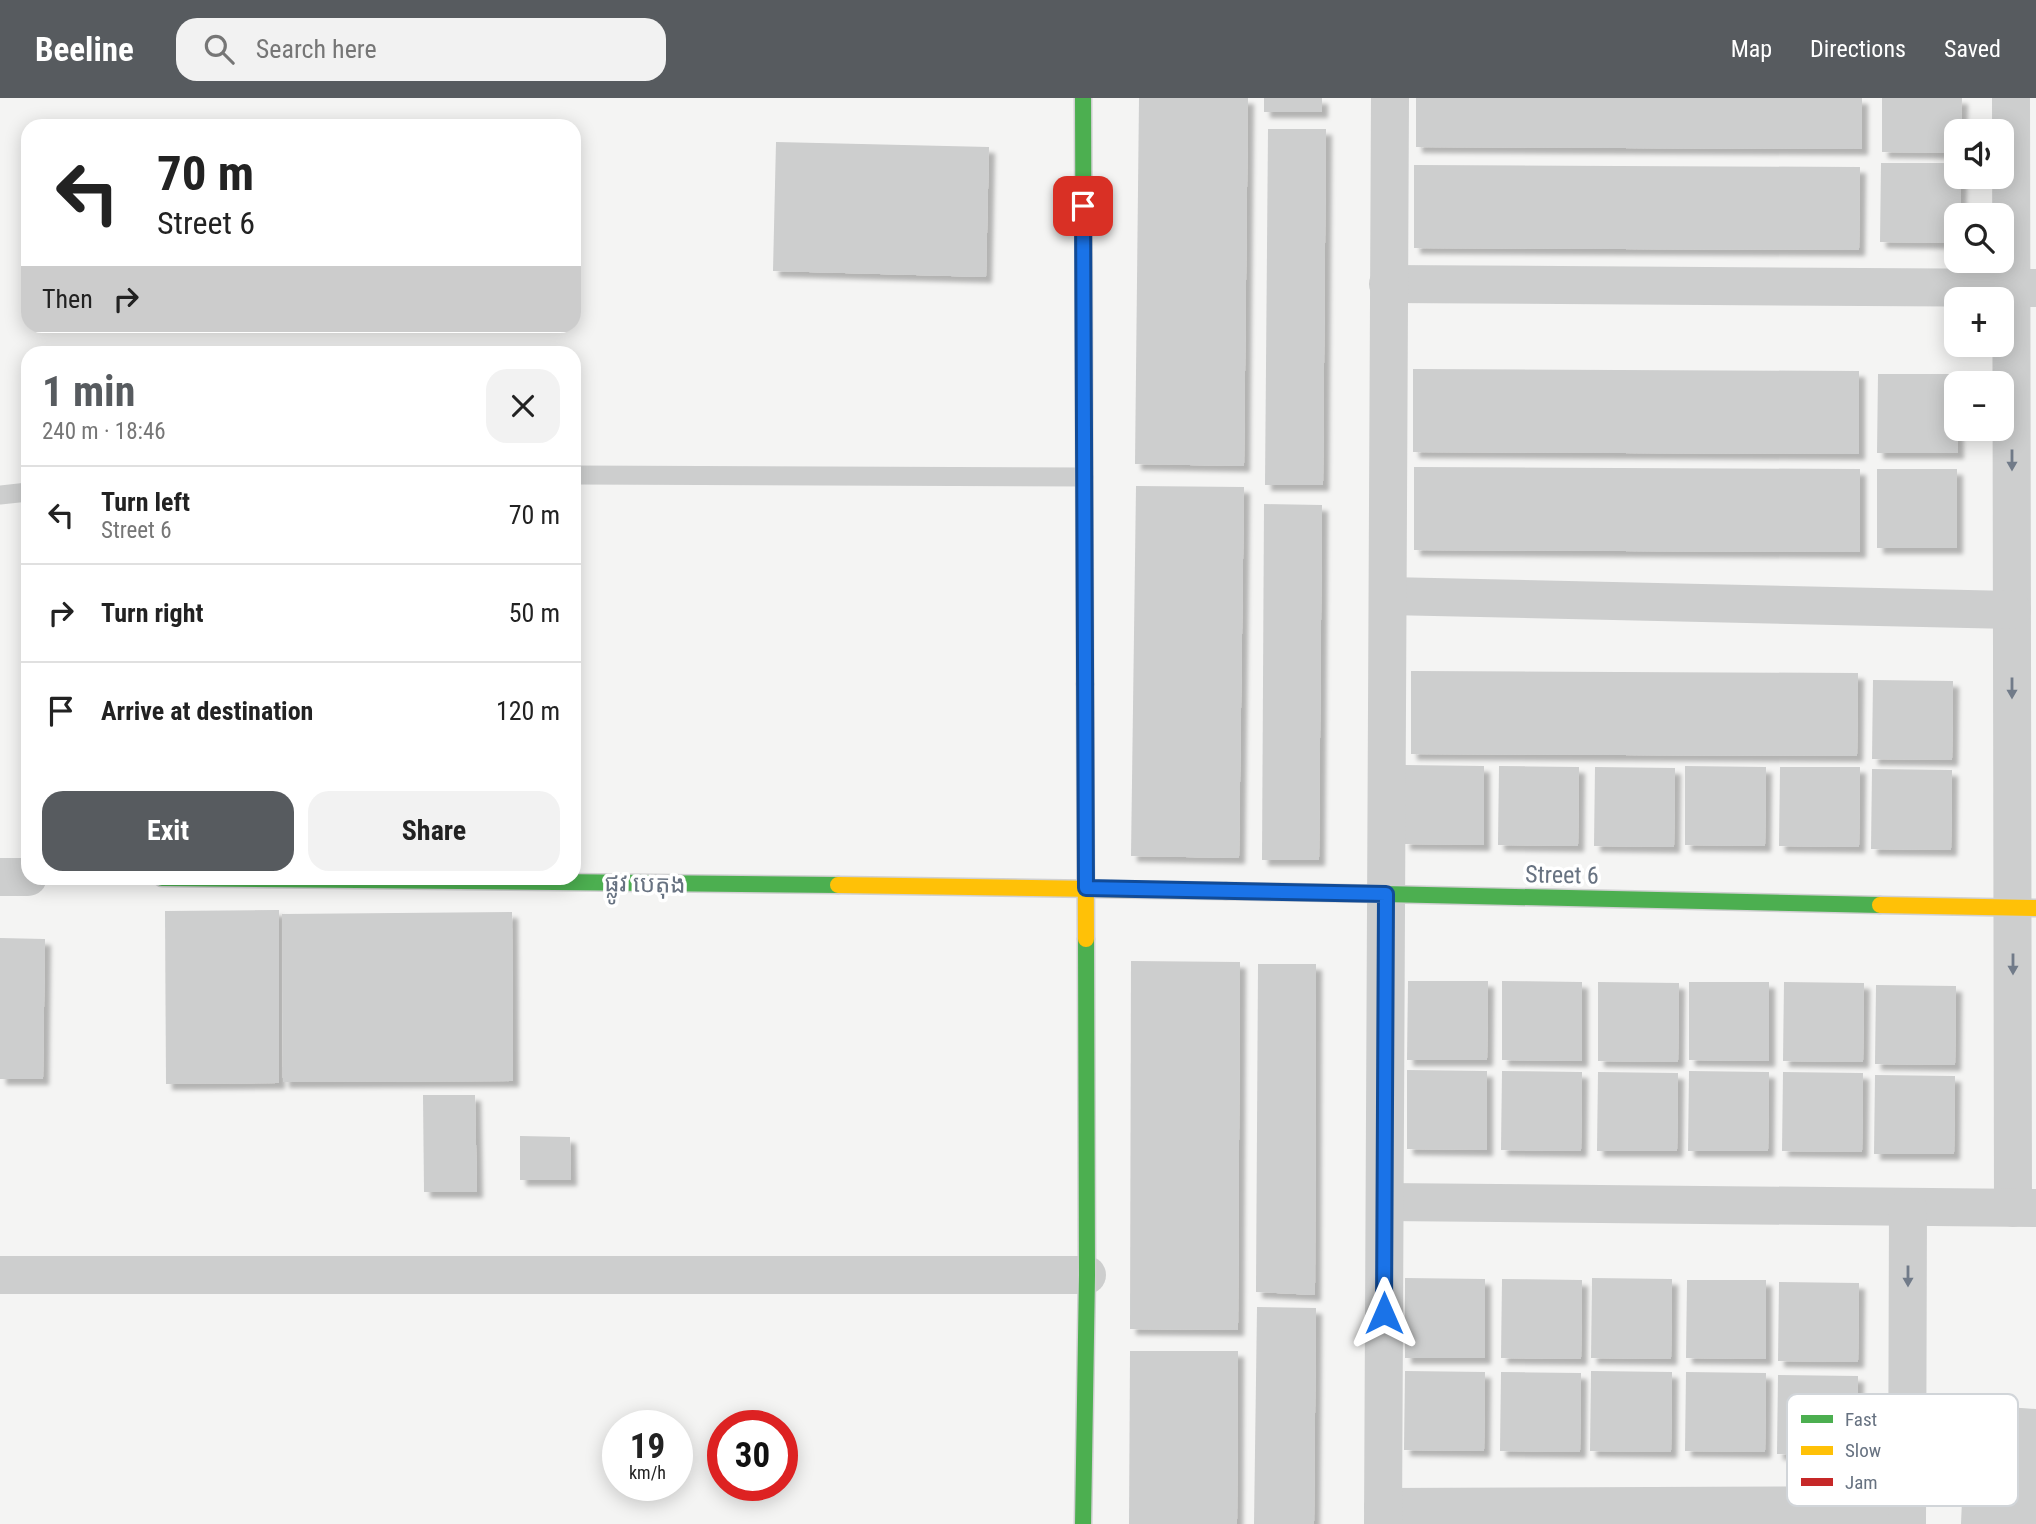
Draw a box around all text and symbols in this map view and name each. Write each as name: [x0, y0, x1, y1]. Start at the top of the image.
search box: [176, 18, 666, 81]
text: Beeline: [35, 30, 134, 69]
icon: search: [200, 30, 238, 68]
text: Search here: [256, 34, 377, 64]
text: Map: [1731, 35, 1772, 63]
text: Directions: [1810, 35, 1906, 63]
text: Saved: [1944, 35, 2001, 63]
map controls: [1944, 119, 2014, 441]
button: sound: [1944, 119, 2014, 189]
text: 70 m: [157, 145, 254, 202]
icon: left: [42, 147, 133, 238]
pin: [1053, 176, 1113, 236]
icon: arrive: [1064, 187, 1102, 225]
button: search: [1944, 203, 2014, 273]
text: Street 6: [157, 204, 255, 242]
icon: right: [107, 280, 145, 318]
text: Then: [42, 284, 93, 314]
button: +: [1944, 287, 2014, 357]
text: 1 min: [42, 367, 135, 416]
button: close: [486, 369, 560, 443]
button: −: [1944, 371, 2014, 441]
text: 240 m · 18:46: [42, 418, 166, 445]
one-way arrow: [2006, 449, 2018, 471]
text: Turn left: [101, 487, 190, 517]
icon: left: [42, 496, 80, 534]
text: 70 m: [509, 500, 560, 530]
text: Street 6: [101, 517, 172, 544]
icon: right: [42, 594, 80, 632]
text: Turn right: [101, 598, 203, 628]
text: 50 m: [509, 598, 560, 628]
one-way arrow: [2006, 677, 2018, 699]
icon: arrive: [42, 692, 80, 730]
text: Arrive at destination: [101, 696, 313, 726]
text: 120 m: [496, 696, 560, 726]
button: Exit: [42, 791, 294, 871]
button: Share: [308, 791, 560, 871]
street label: Street 6: [1525, 860, 1599, 890]
street label: ផ្លូវ បេតុង: [604, 869, 686, 907]
one-way arrow: [2007, 953, 2019, 975]
one-way arrow: [1902, 1265, 1914, 1287]
position arrow: [1347, 1276, 1421, 1350]
legend: [1787, 1394, 2018, 1506]
text: Fast: [1845, 1408, 1877, 1431]
speed limit sign: 30: [707, 1410, 798, 1501]
text: 19: [630, 1426, 665, 1467]
text: Slow: [1845, 1439, 1881, 1462]
text: km/h: [629, 1462, 666, 1483]
text: Jam: [1845, 1471, 1878, 1494]

